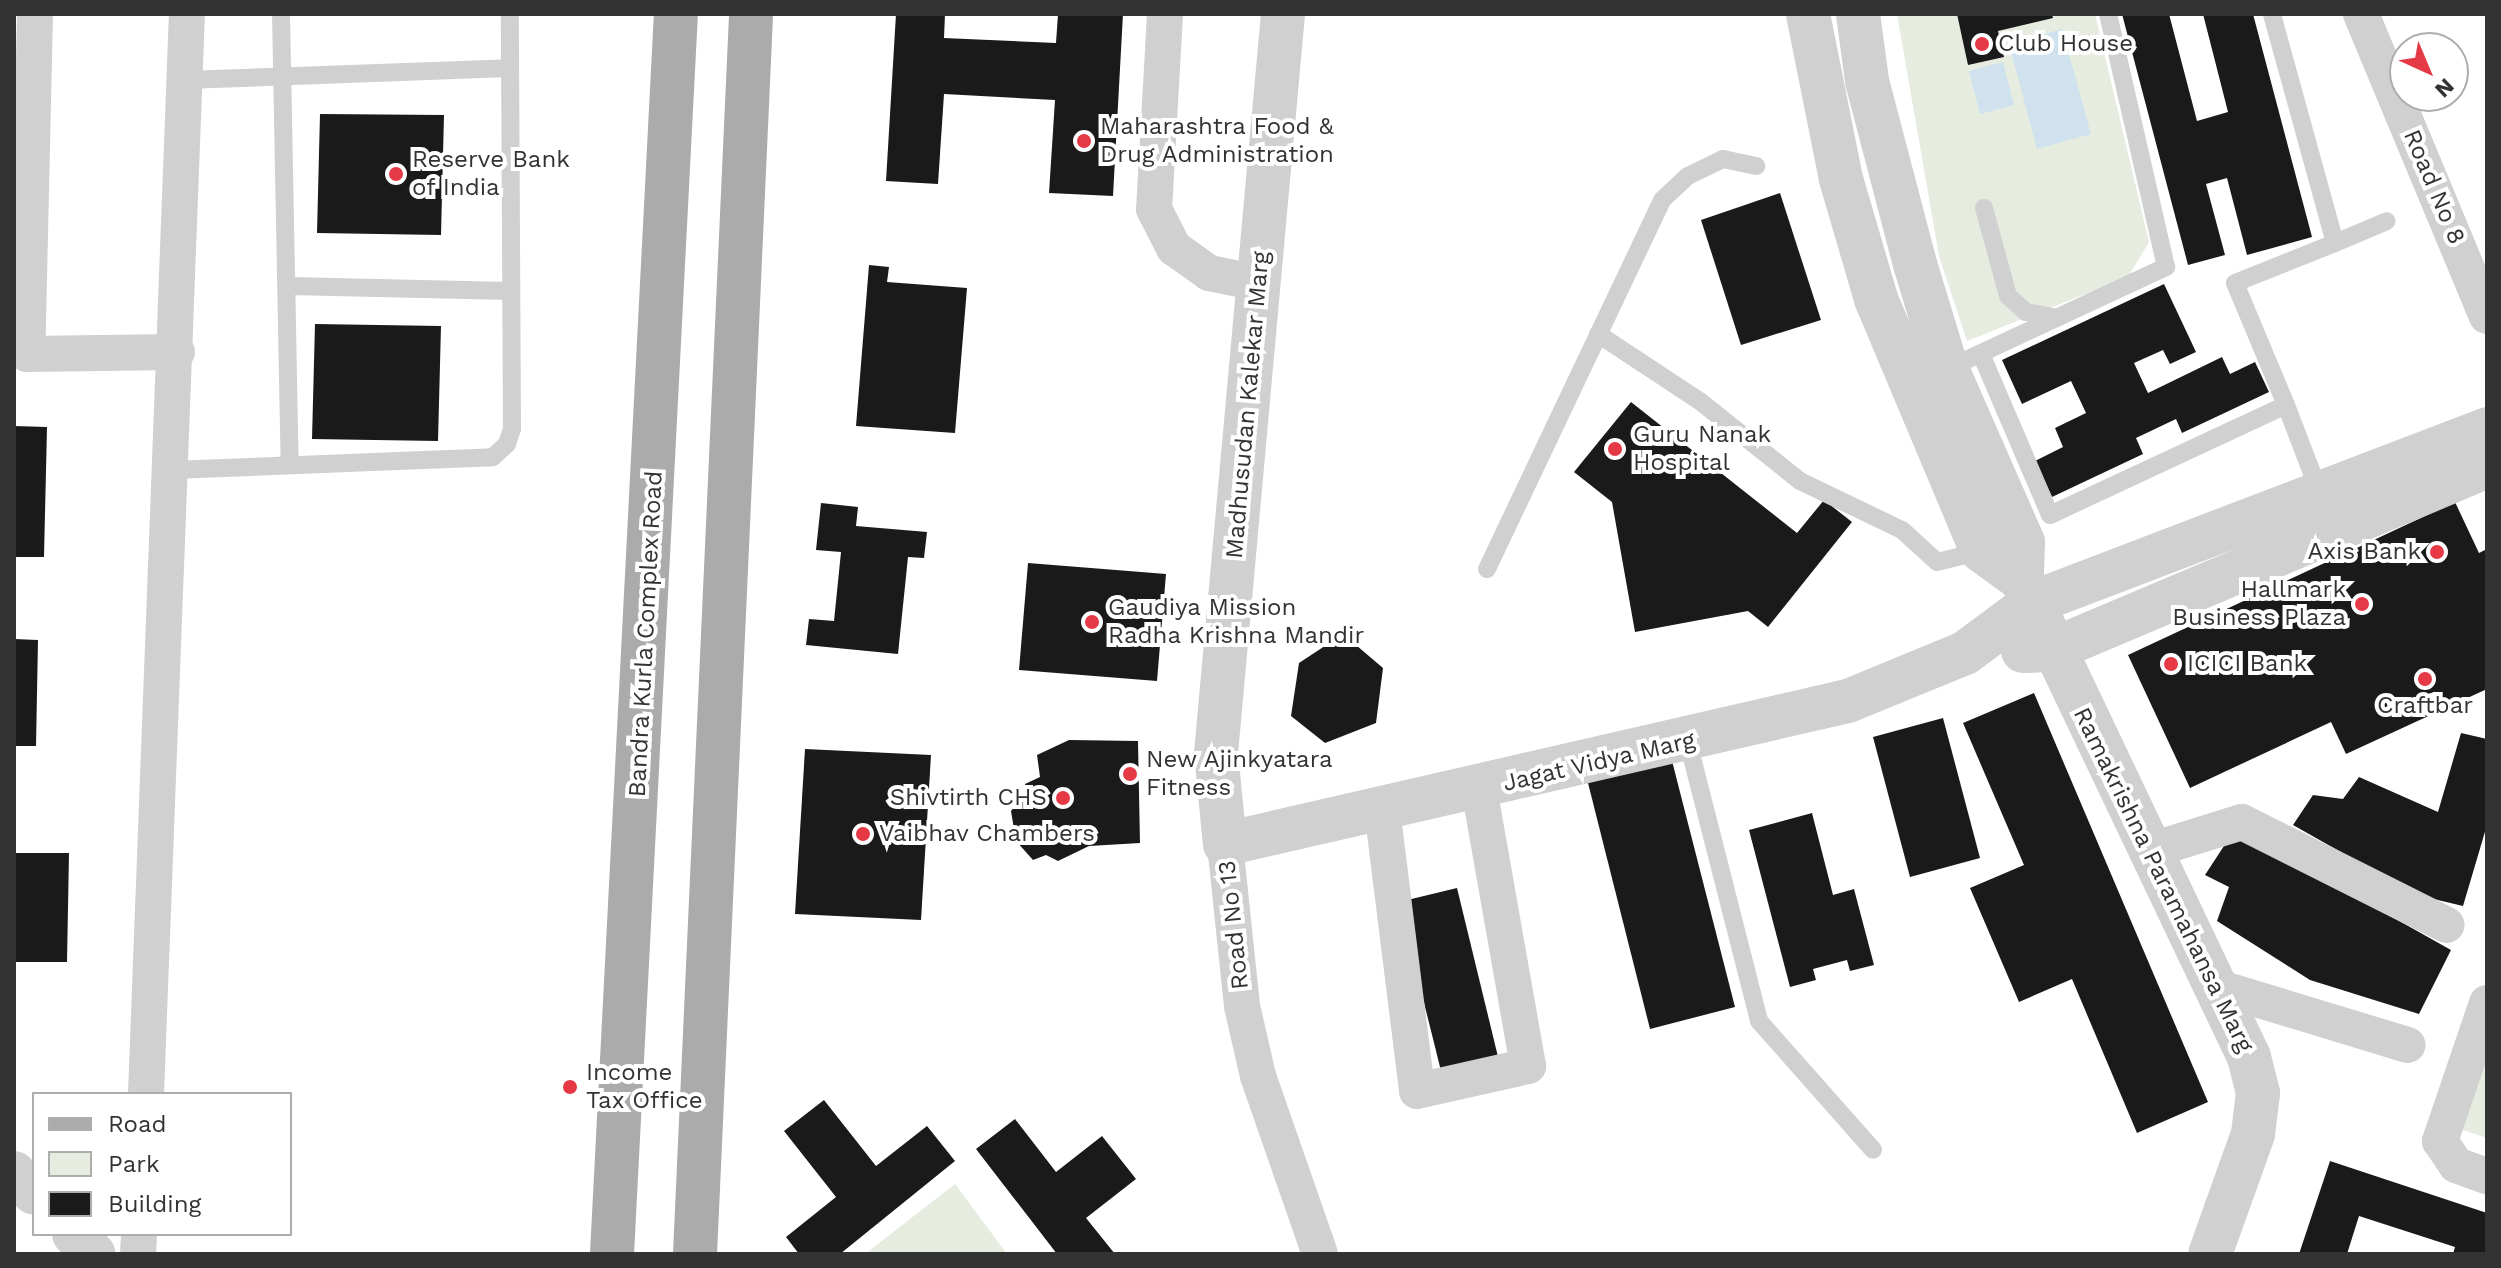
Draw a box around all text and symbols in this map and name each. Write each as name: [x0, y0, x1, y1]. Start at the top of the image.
place label: Club House: [1998, 30, 2133, 58]
north arrow: [2389, 32, 2469, 112]
marker: Club House: [1973, 35, 1991, 53]
text: N: [2430, 74, 2459, 103]
place label: Maharashtra Food & Drug Administration: [1100, 113, 1335, 169]
street label: Road No 8: [2397, 125, 2471, 249]
marker: Maharashtra Food & Drug Administration: [1075, 132, 1093, 150]
place label: Reserve Bank of India: [412, 146, 570, 202]
marker: Reserve Bank of India: [387, 165, 405, 183]
street label: Madhusudan Kalekar Marg: [1220, 250, 1276, 560]
place label: Guru Nanak Hospital: [1633, 421, 1771, 477]
marker: Guru Nanak Hospital: [1604, 438, 1626, 460]
street label: Bandra Kurla Complex Road: [623, 469, 669, 799]
place label: Axis Bank: [2307, 538, 2421, 566]
marker: Axis Bank: [2428, 543, 2446, 561]
place label: Hallmark Business Plaza: [2172, 576, 2346, 632]
place label: Gaudiya Mission Radha Krishna Mandir: [1108, 594, 1365, 650]
marker: Hallmark Business Plaza: [2353, 595, 2371, 613]
marker: Gaudiya Mission Radha Krishna Mandir: [1083, 613, 1101, 631]
place label: ICICI Bank: [2187, 650, 2307, 678]
marker: ICICI Bank: [2162, 655, 2180, 673]
marker: Craftbar: [2416, 670, 2434, 688]
place label: Craftbar: [2377, 692, 2473, 720]
street label: Ramakrishna Paramahansa Marg: [2066, 702, 2260, 1058]
street label: Jagat Vidya Marg: [1500, 726, 1698, 798]
place label: New Ajinkyatara Fitness: [1146, 746, 1334, 802]
marker: New Ajinkyatara Fitness: [1121, 765, 1139, 783]
place label: Shivtirth CHS: [890, 784, 1047, 812]
marker: Shivtirth CHS: [1054, 789, 1072, 807]
place label: Vaibhav Chambers: [879, 820, 1095, 848]
marker: Vaibhav Chambers: [854, 825, 872, 843]
street label: Road No 13: [1213, 859, 1255, 991]
place label: Income Tax Office: [586, 1059, 703, 1115]
marker: Income Tax Office: [561, 1078, 579, 1096]
legend: [32, 1092, 292, 1236]
text: Road: [108, 1110, 167, 1138]
text: Park: [108, 1150, 160, 1178]
text: Building: [108, 1190, 201, 1218]

